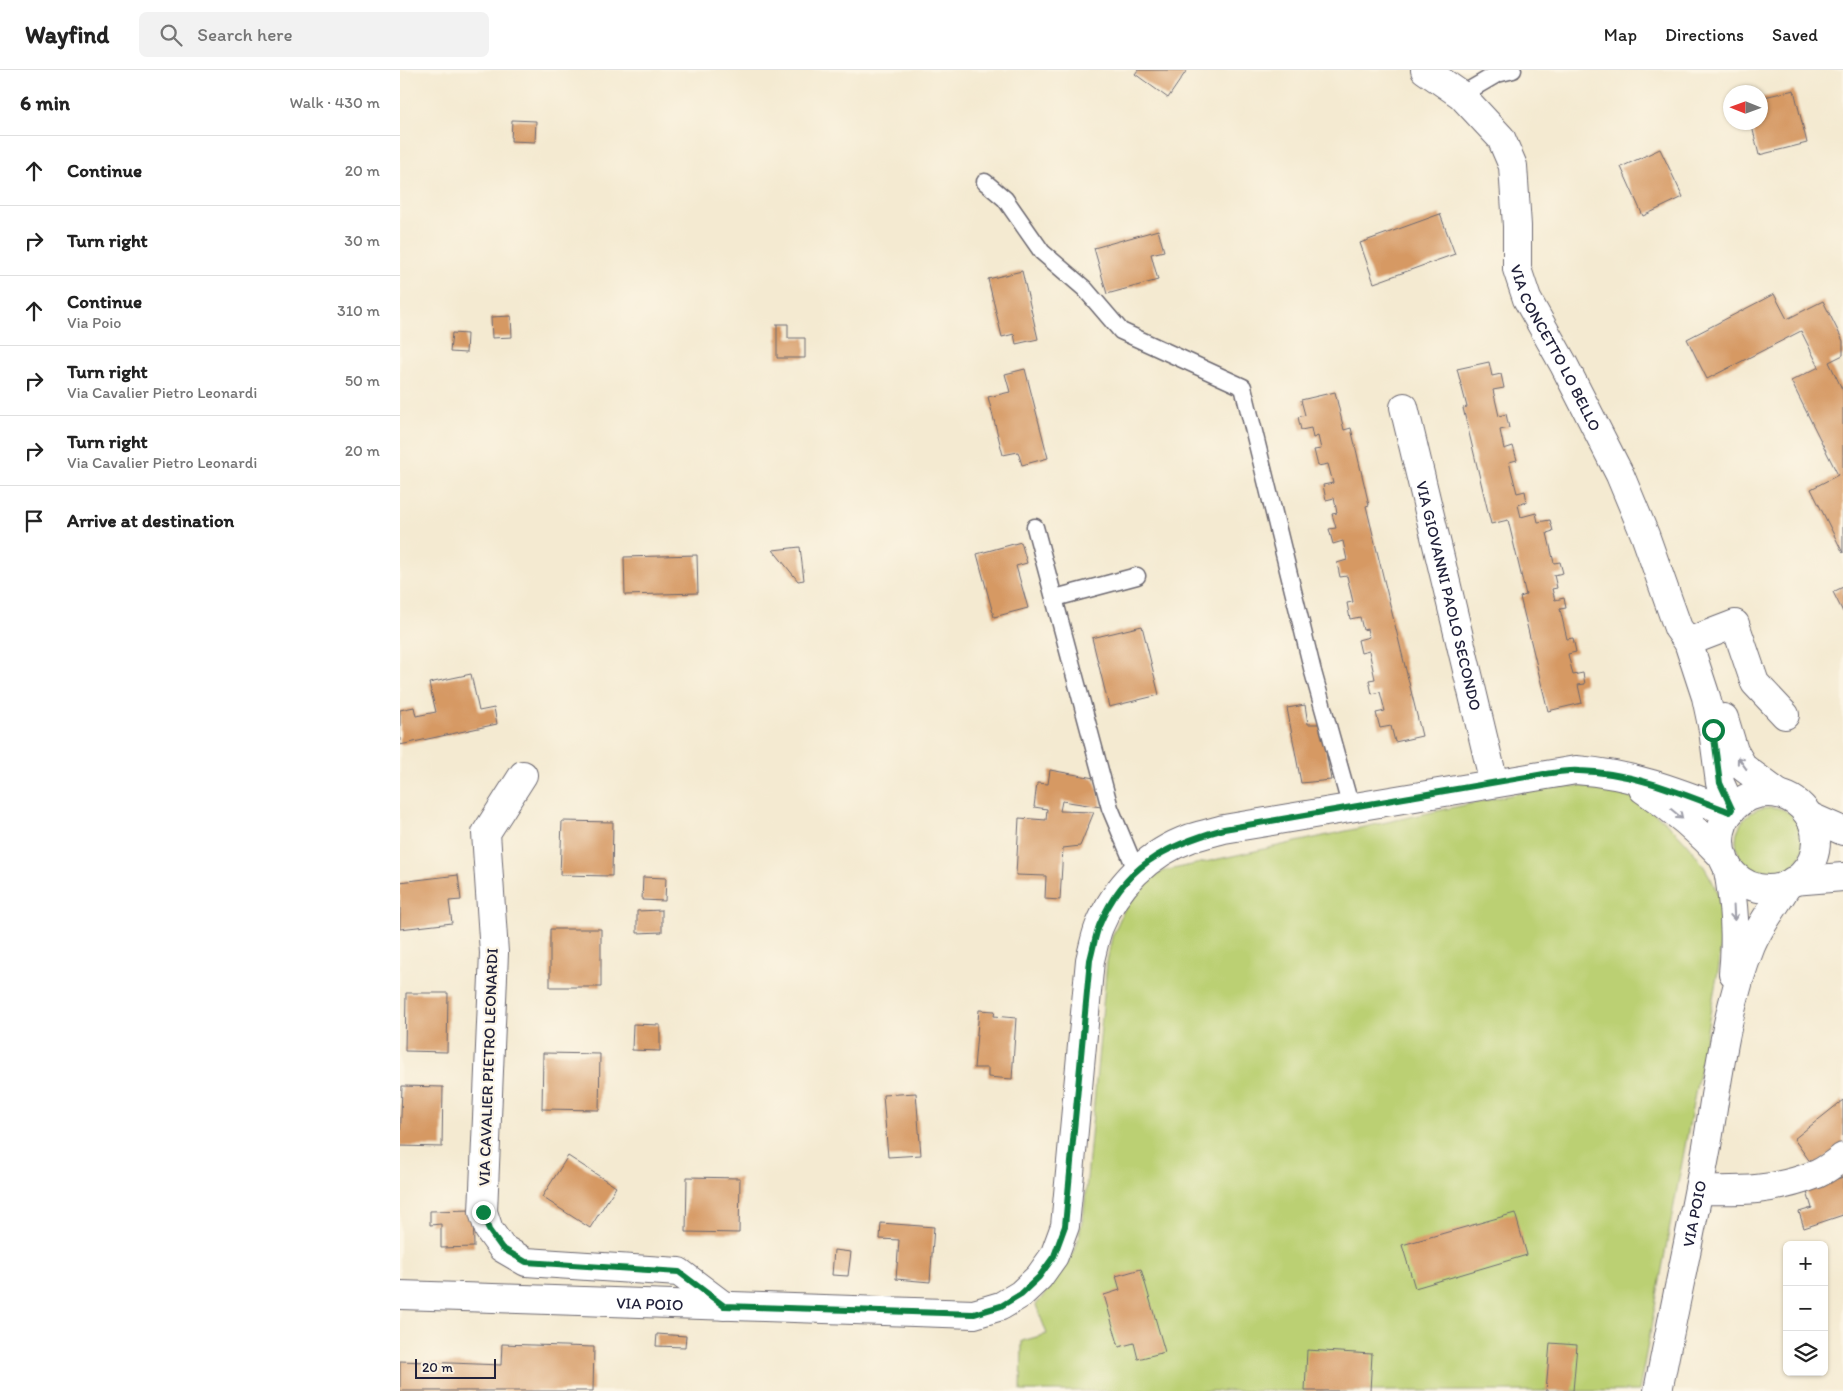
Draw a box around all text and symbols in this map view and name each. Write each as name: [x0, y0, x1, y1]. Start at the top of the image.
search box: [139, 12, 489, 57]
text: Wayfind: [25, 20, 109, 49]
icon: search: [157, 21, 185, 49]
text: Search here: [197, 23, 293, 46]
text: Map: [1604, 24, 1637, 46]
text: Directions: [1665, 24, 1744, 46]
text: Saved: [1772, 24, 1818, 46]
north arrow: [1723, 85, 1768, 130]
text: 6 min: [20, 90, 70, 115]
text: Walk · 430 m: [290, 93, 380, 112]
icon: ahead: [20, 157, 48, 185]
text: Continue: [67, 159, 142, 182]
text: 20 m: [345, 161, 380, 180]
icon: right: [20, 227, 48, 255]
text: Turn right: [67, 229, 148, 252]
text: 30 m: [344, 231, 380, 250]
street label: VIA CONCETTO LO BELLO: [1507, 262, 1605, 434]
text: Continue: [67, 290, 142, 313]
icon: ahead: [20, 297, 48, 325]
text: 310 m: [337, 301, 380, 320]
text: Via Poio: [67, 313, 121, 332]
text: Turn right: [67, 360, 148, 383]
icon: right: [20, 367, 48, 395]
text: 50 m: [345, 371, 380, 390]
text: Via Cavalier Pietro Leonardi: [67, 383, 257, 402]
text: Turn right: [67, 430, 148, 453]
icon: right: [20, 437, 48, 465]
text: 20 m: [345, 441, 380, 460]
text: Via Cavalier Pietro Leonardi: [67, 453, 257, 472]
street label: VIA GIOVANNI PAOLO SECONDO: [1413, 479, 1486, 712]
icon: arrive: [20, 507, 48, 535]
text: Arrive at destination: [67, 509, 234, 532]
route start: [1702, 719, 1725, 742]
one-way arrow: [1737, 756, 1747, 770]
one-way arrow: [1670, 809, 1683, 820]
one-way arrow: [1730, 905, 1739, 921]
street label: VIA CAVALIER PIETRO LEONARDI: [474, 948, 502, 1186]
street label: VIA POIO: [1678, 1179, 1710, 1249]
route end: [472, 1201, 495, 1224]
map controls: [1783, 1241, 1828, 1376]
button: +: [1783, 1241, 1828, 1286]
button: −: [1783, 1286, 1828, 1331]
street label: VIA POIO: [616, 1293, 684, 1314]
button: layers: [1783, 1331, 1828, 1376]
scale bar: [415, 1356, 496, 1379]
text: 20 m: [422, 1359, 453, 1376]

